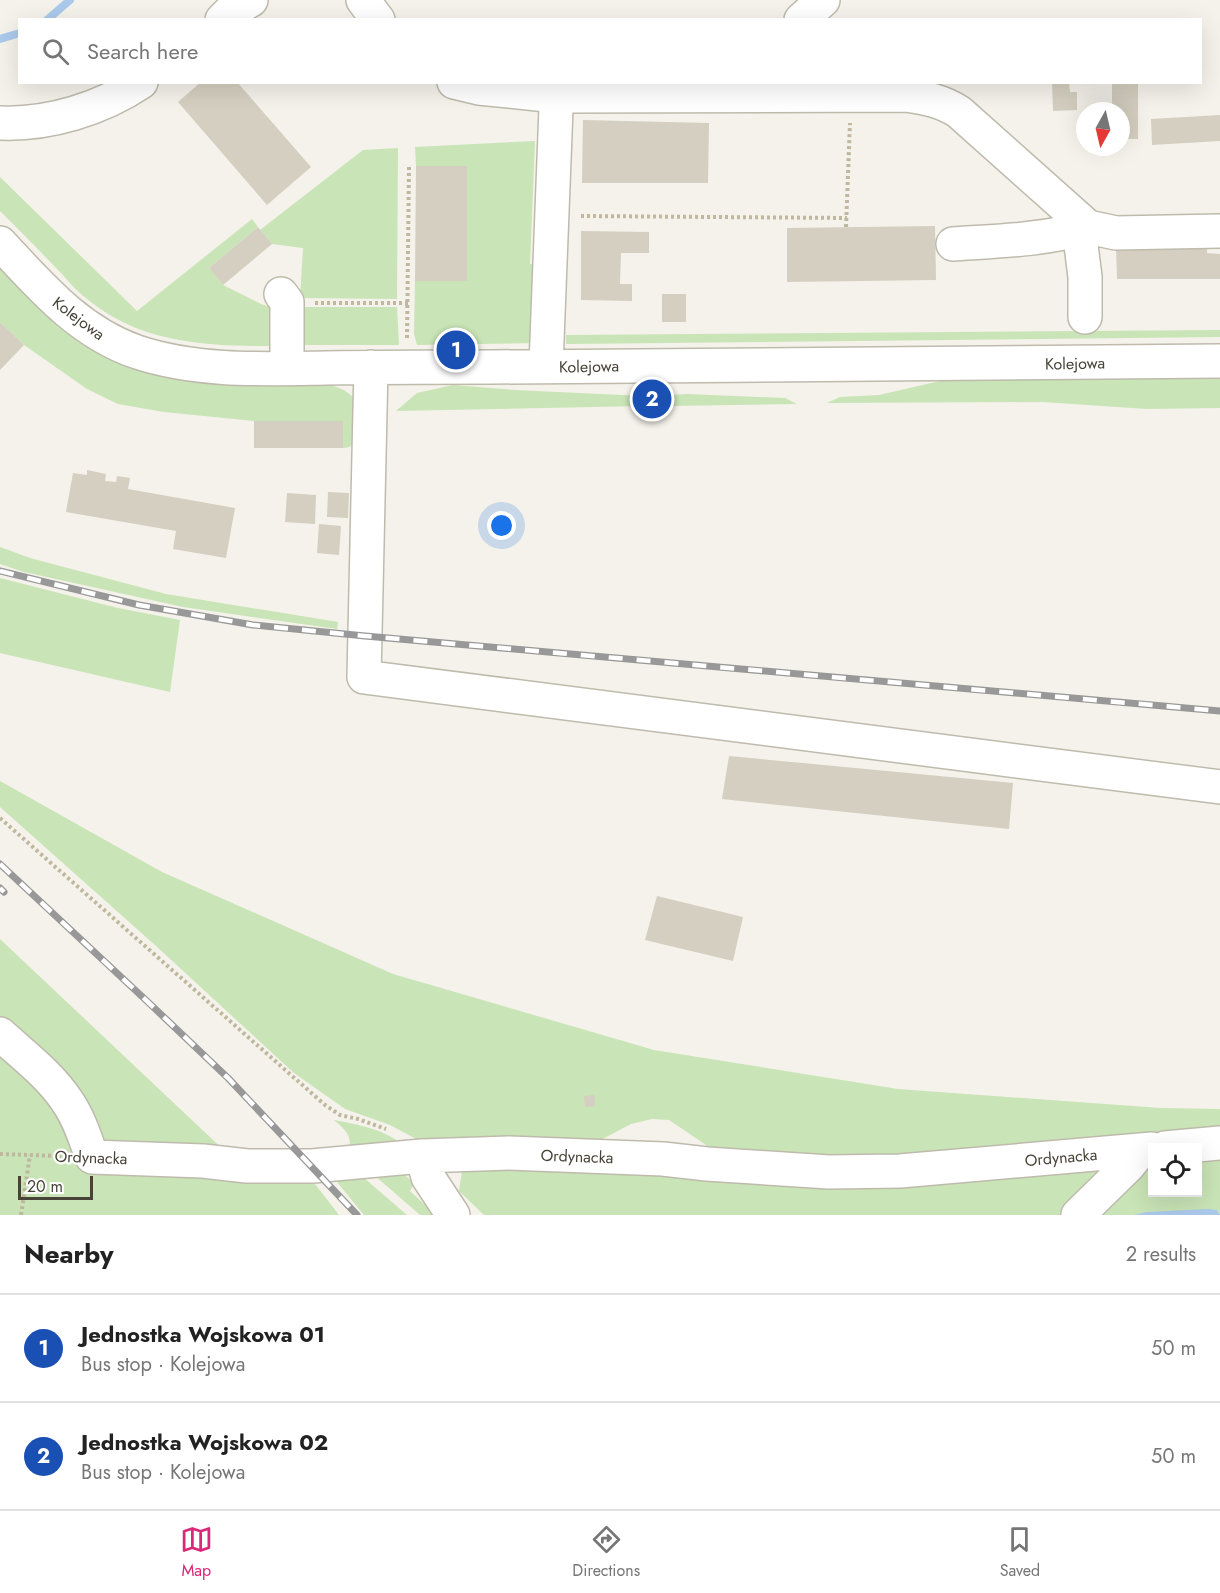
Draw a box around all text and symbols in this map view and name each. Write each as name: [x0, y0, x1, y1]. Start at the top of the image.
search box: [18, 18, 1202, 84]
icon: search: [39, 35, 72, 68]
text: Search here: [87, 35, 198, 67]
north arrow: [1076, 102, 1130, 156]
street label: Kolejowa: [48, 291, 110, 346]
pin: 1: [436, 328, 476, 372]
street label: Kolejowa: [1045, 351, 1105, 376]
street label: Kolejowa: [559, 354, 619, 379]
pin: 2: [632, 376, 672, 422]
your location: [487, 511, 516, 540]
street label: Ordynacka: [1024, 1143, 1098, 1172]
map controls: [1148, 1143, 1202, 1197]
button: locate: [1148, 1143, 1202, 1197]
street label: Ordynacka: [540, 1144, 614, 1169]
street label: Ordynacka: [54, 1145, 128, 1170]
scale bar: [18, 1173, 93, 1200]
text: 20 m: [27, 1175, 63, 1198]
text: Nearby: [24, 1235, 113, 1273]
text: 2 results: [1126, 1240, 1196, 1269]
text: Jednostka Wojskowa 01: [81, 1318, 325, 1350]
text: 1: [38, 1334, 49, 1363]
text: 50 m: [1151, 1334, 1196, 1363]
text: Bus stop · Kolejowa: [81, 1350, 245, 1379]
text: Jednostka Wojskowa 02: [81, 1426, 328, 1458]
text: 2: [37, 1442, 50, 1471]
text: 50 m: [1151, 1442, 1196, 1471]
text: Bus stop · Kolejowa: [81, 1458, 245, 1487]
tab: Map: [180, 1523, 213, 1582]
tab: Directions: [572, 1523, 640, 1582]
tab: Saved: [1000, 1523, 1040, 1582]

